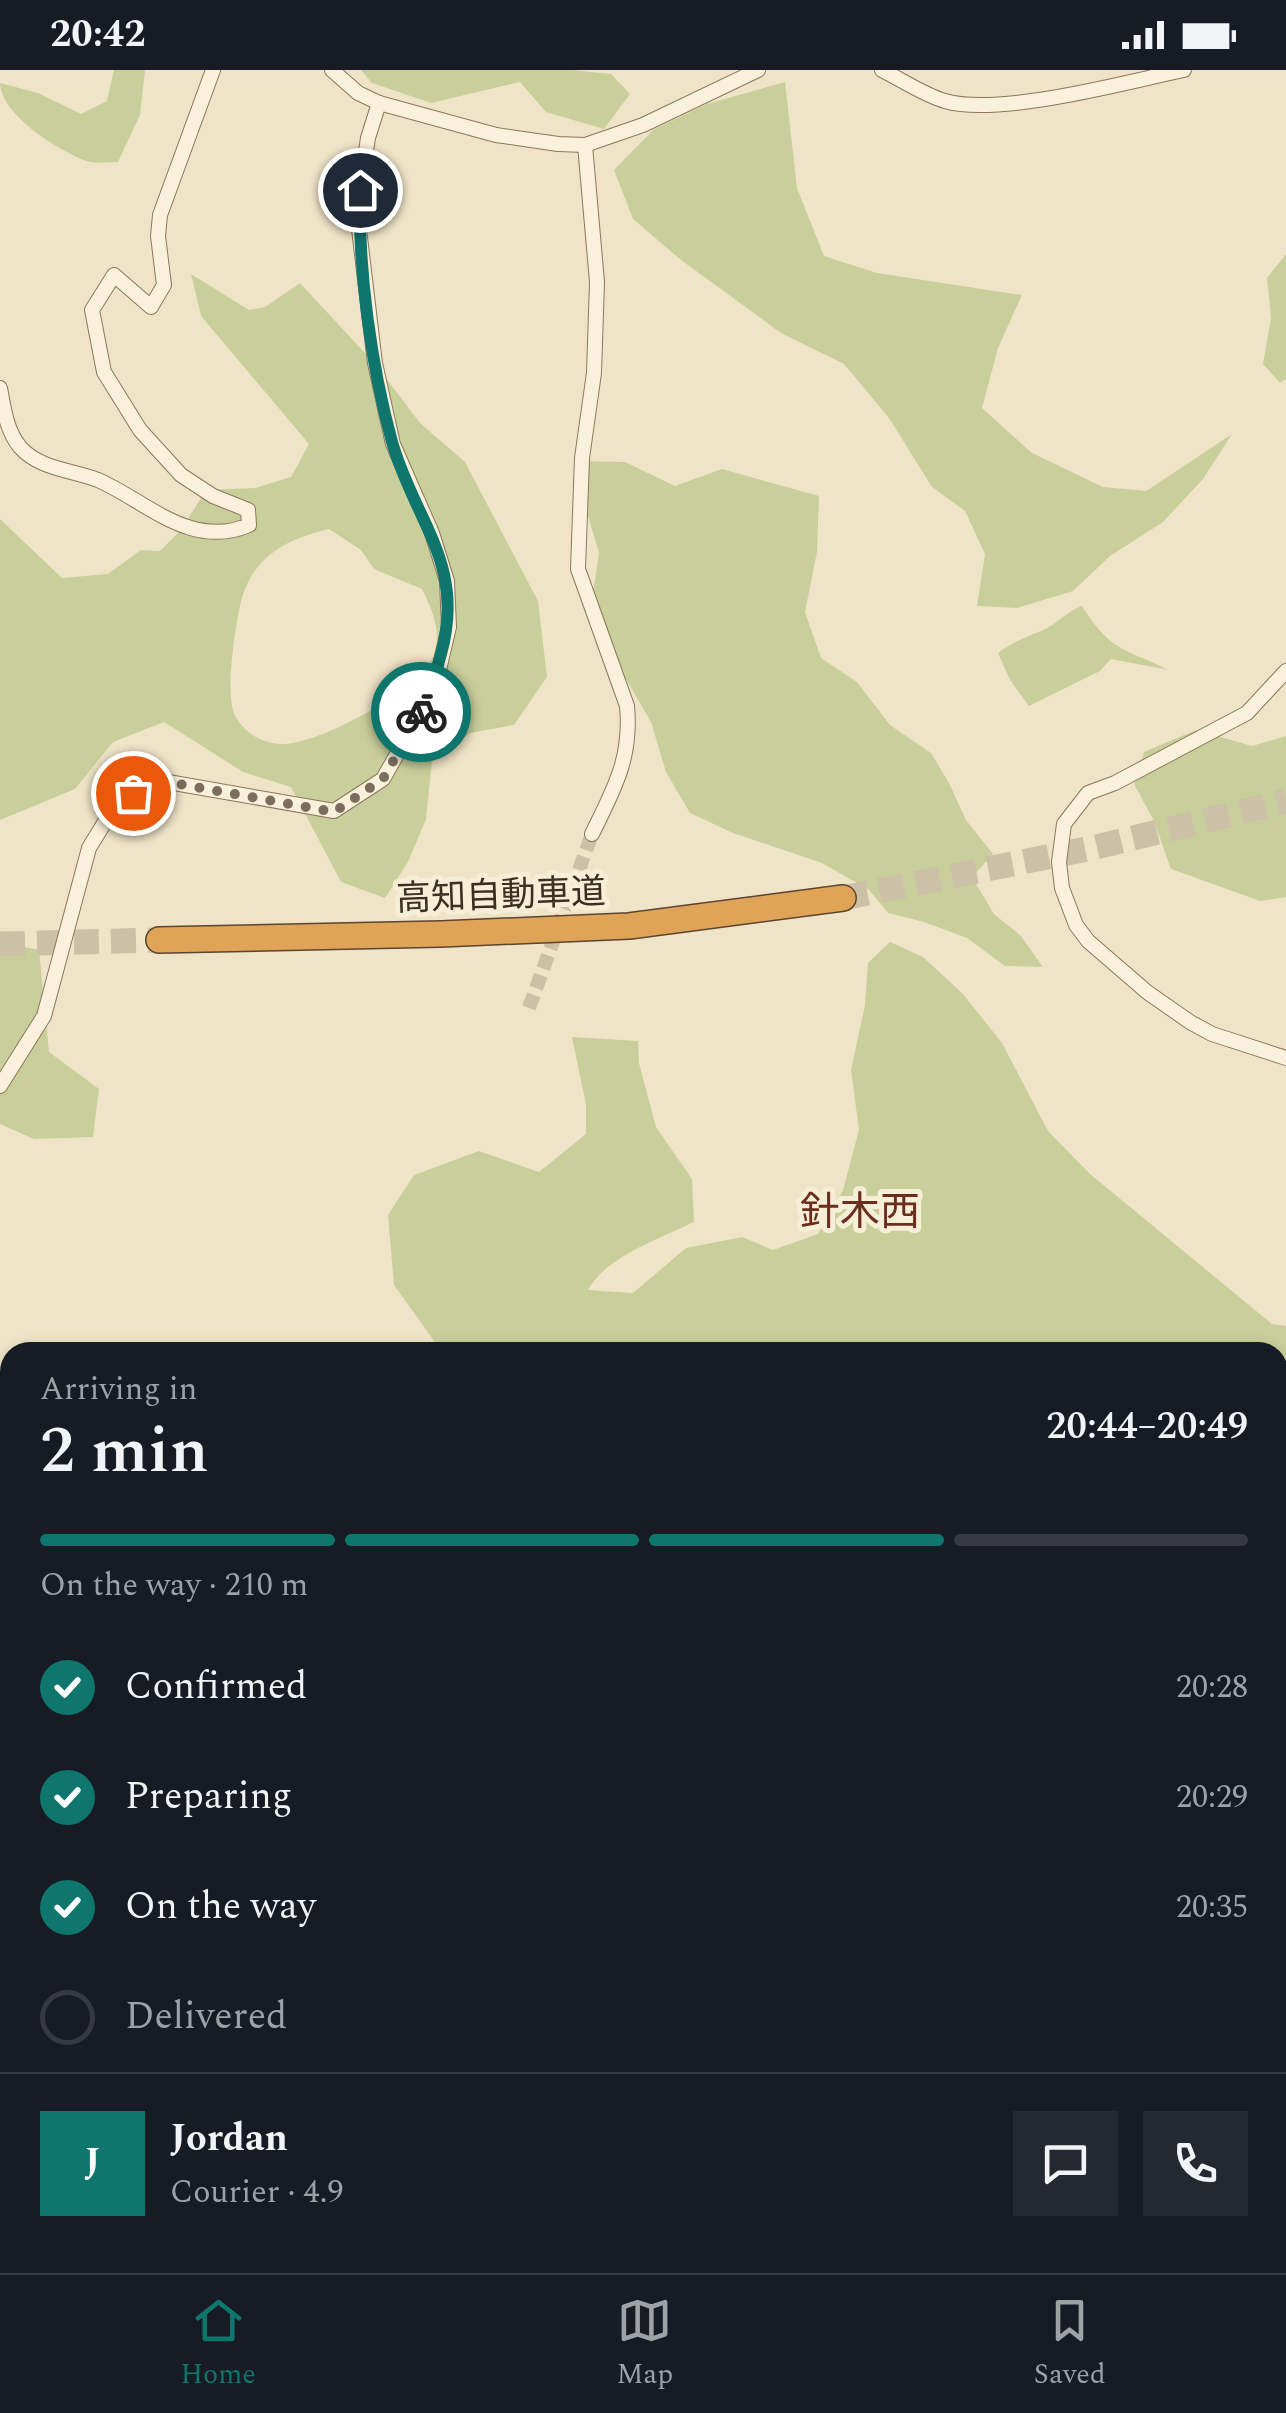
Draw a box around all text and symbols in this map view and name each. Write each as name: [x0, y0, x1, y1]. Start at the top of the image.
text: 20:42: [50, 6, 145, 64]
pin: [318, 148, 403, 233]
icon: home: [333, 163, 388, 218]
courier: [371, 662, 471, 762]
icon: bike: [394, 685, 449, 740]
pin: [91, 751, 176, 836]
icon: bag: [106, 766, 161, 821]
street label: 高知自動車道: [395, 866, 607, 926]
district label: 針木西: [800, 1183, 920, 1244]
text: Arriving in: [40, 1365, 197, 1414]
text: 20:44–20:49: [1046, 1398, 1248, 1456]
text: 2 min: [40, 1402, 209, 1501]
text: On the way · 210 m: [40, 1561, 308, 1610]
text: Confirmed: [125, 1658, 307, 1716]
icon: check: [40, 1660, 95, 1715]
text: 20:28: [1176, 1663, 1248, 1712]
text: Preparing: [125, 1768, 292, 1826]
icon: check: [40, 1770, 95, 1825]
text: 20:29: [1176, 1773, 1248, 1822]
text: On the way: [125, 1878, 316, 1936]
icon: check: [40, 1880, 95, 1935]
text: 20:35: [1176, 1883, 1248, 1932]
text: Delivered: [125, 1988, 287, 2046]
text: Jordan: [170, 2110, 288, 2168]
button: chat: [1013, 2111, 1118, 2216]
button: phone: [1143, 2111, 1248, 2216]
text: J: [84, 2134, 101, 2192]
text: Courier · 4.9: [170, 2168, 343, 2217]
tab: Home: [180, 2293, 256, 2396]
tab: Map: [617, 2293, 673, 2396]
tab: Saved: [1034, 2293, 1106, 2396]

